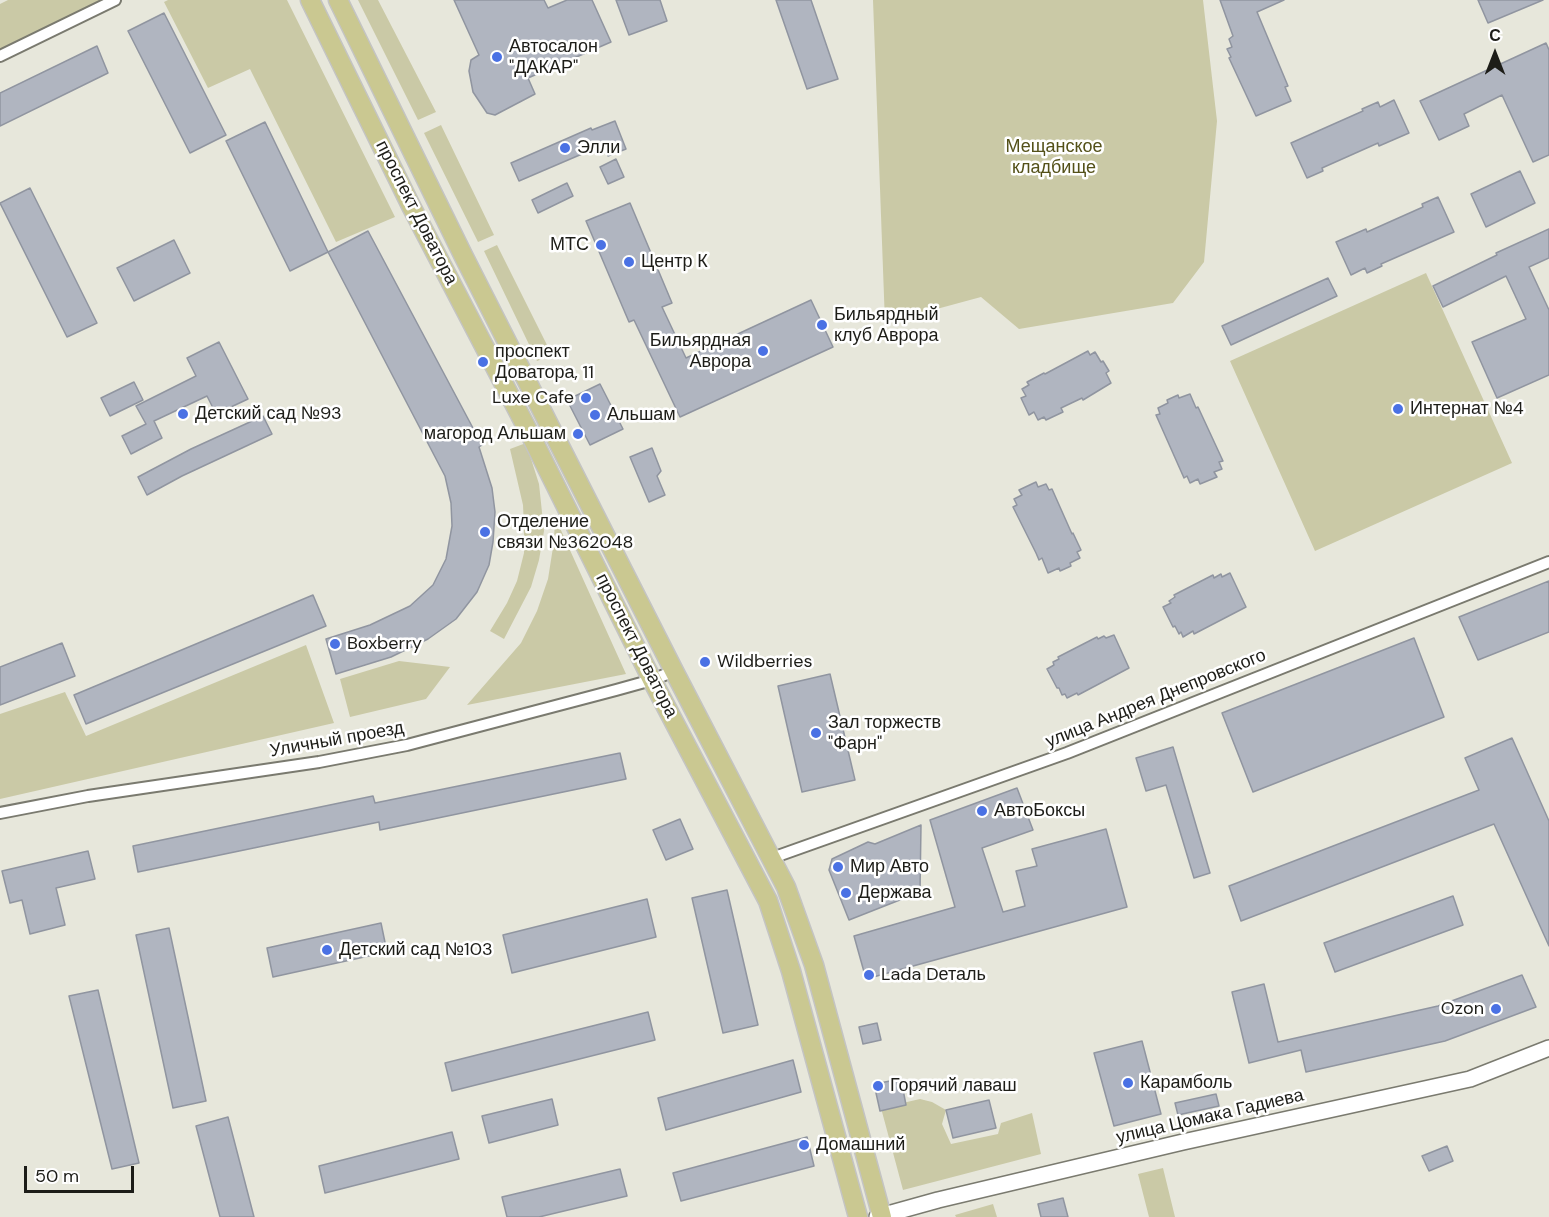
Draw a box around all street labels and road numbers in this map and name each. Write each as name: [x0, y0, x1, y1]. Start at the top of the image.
street label: проспект Доватора: [370, 137, 462, 289]
street label: проспект Доватора: [590, 570, 682, 722]
street label: улица Андрея Днепровского: [1043, 645, 1269, 753]
street label: Уличный проезд: [268, 718, 406, 762]
street label: улица Цомака Гадиева: [1114, 1085, 1306, 1149]

